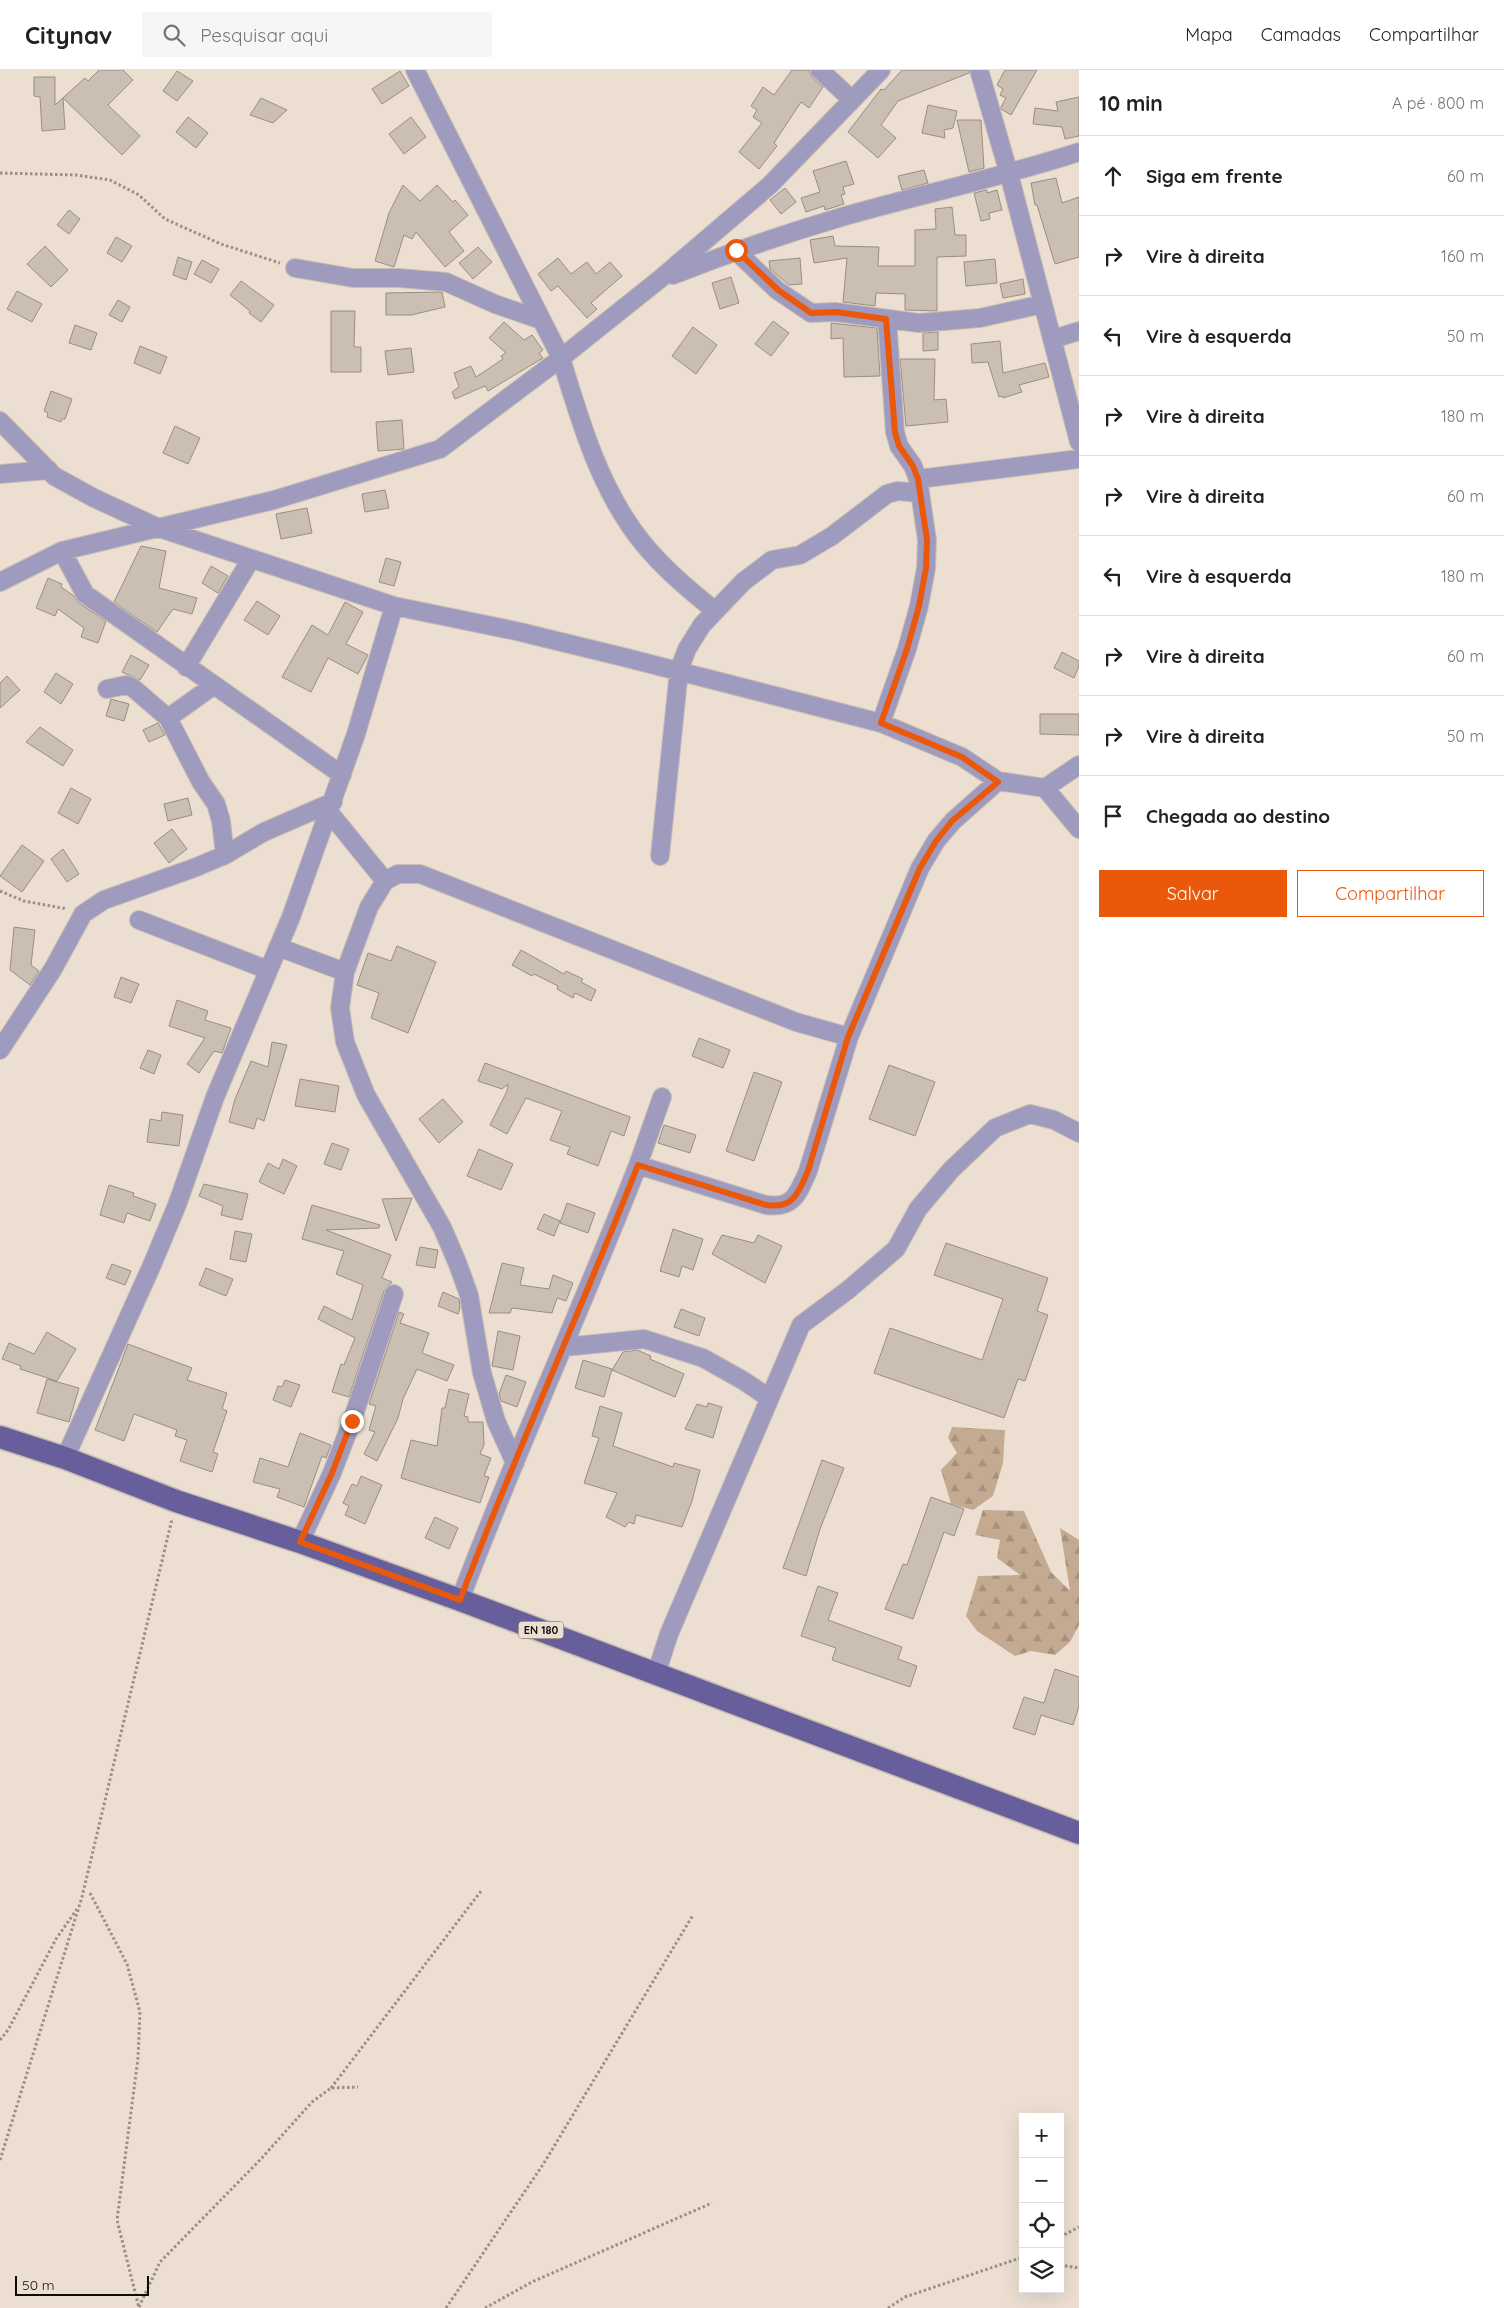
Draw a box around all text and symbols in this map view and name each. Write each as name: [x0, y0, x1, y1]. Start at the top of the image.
search box: [142, 12, 492, 57]
text: Citynav: [25, 20, 112, 50]
icon: search: [160, 21, 188, 49]
text: Pesquisar aqui: [200, 23, 328, 47]
text: Mapa: [1185, 23, 1233, 46]
text: Camadas: [1261, 23, 1341, 46]
text: Compartilhar: [1369, 23, 1479, 46]
text: 10 min: [1099, 90, 1163, 116]
text: A pé · 800 m: [1392, 93, 1484, 113]
icon: ahead: [1099, 162, 1127, 190]
text: Siga em frente: [1146, 164, 1283, 188]
text: 60 m: [1447, 166, 1484, 186]
route start: [725, 239, 748, 262]
icon: right: [1099, 242, 1127, 270]
text: Vire à direita: [1146, 244, 1265, 268]
text: 160 m: [1441, 246, 1484, 266]
icon: left: [1099, 322, 1127, 350]
text: Vire à esquerda: [1146, 324, 1291, 348]
text: 50 m: [1447, 326, 1484, 346]
icon: right: [1099, 402, 1127, 430]
text: Vire à direita: [1146, 404, 1265, 428]
text: 180 m: [1441, 406, 1484, 426]
icon: right: [1099, 482, 1127, 510]
text: Vire à direita: [1146, 484, 1265, 508]
text: 60 m: [1447, 486, 1484, 506]
icon: left: [1099, 562, 1127, 590]
text: Vire à esquerda: [1146, 564, 1291, 588]
text: 180 m: [1441, 566, 1484, 586]
icon: right: [1099, 642, 1127, 670]
text: Vire à direita: [1146, 644, 1265, 668]
text: 60 m: [1447, 646, 1484, 666]
icon: right: [1099, 722, 1127, 750]
text: Vire à direita: [1146, 724, 1265, 748]
text: 50 m: [1447, 726, 1484, 746]
icon: arrive: [1099, 802, 1127, 830]
text: Chegada ao destino: [1146, 804, 1330, 828]
button: Salvar: [1099, 870, 1287, 917]
button: Compartilhar: [1297, 870, 1484, 917]
route end: [341, 1410, 364, 1433]
road number: EN 180: [518, 1622, 564, 1638]
map controls: [1019, 2113, 1064, 2293]
button: +: [1019, 2113, 1064, 2158]
button: −: [1019, 2158, 1064, 2203]
button: locate: [1019, 2203, 1064, 2248]
button: layers: [1019, 2248, 1064, 2293]
scale bar: [15, 2273, 149, 2296]
text: 50 m: [22, 2276, 55, 2294]

